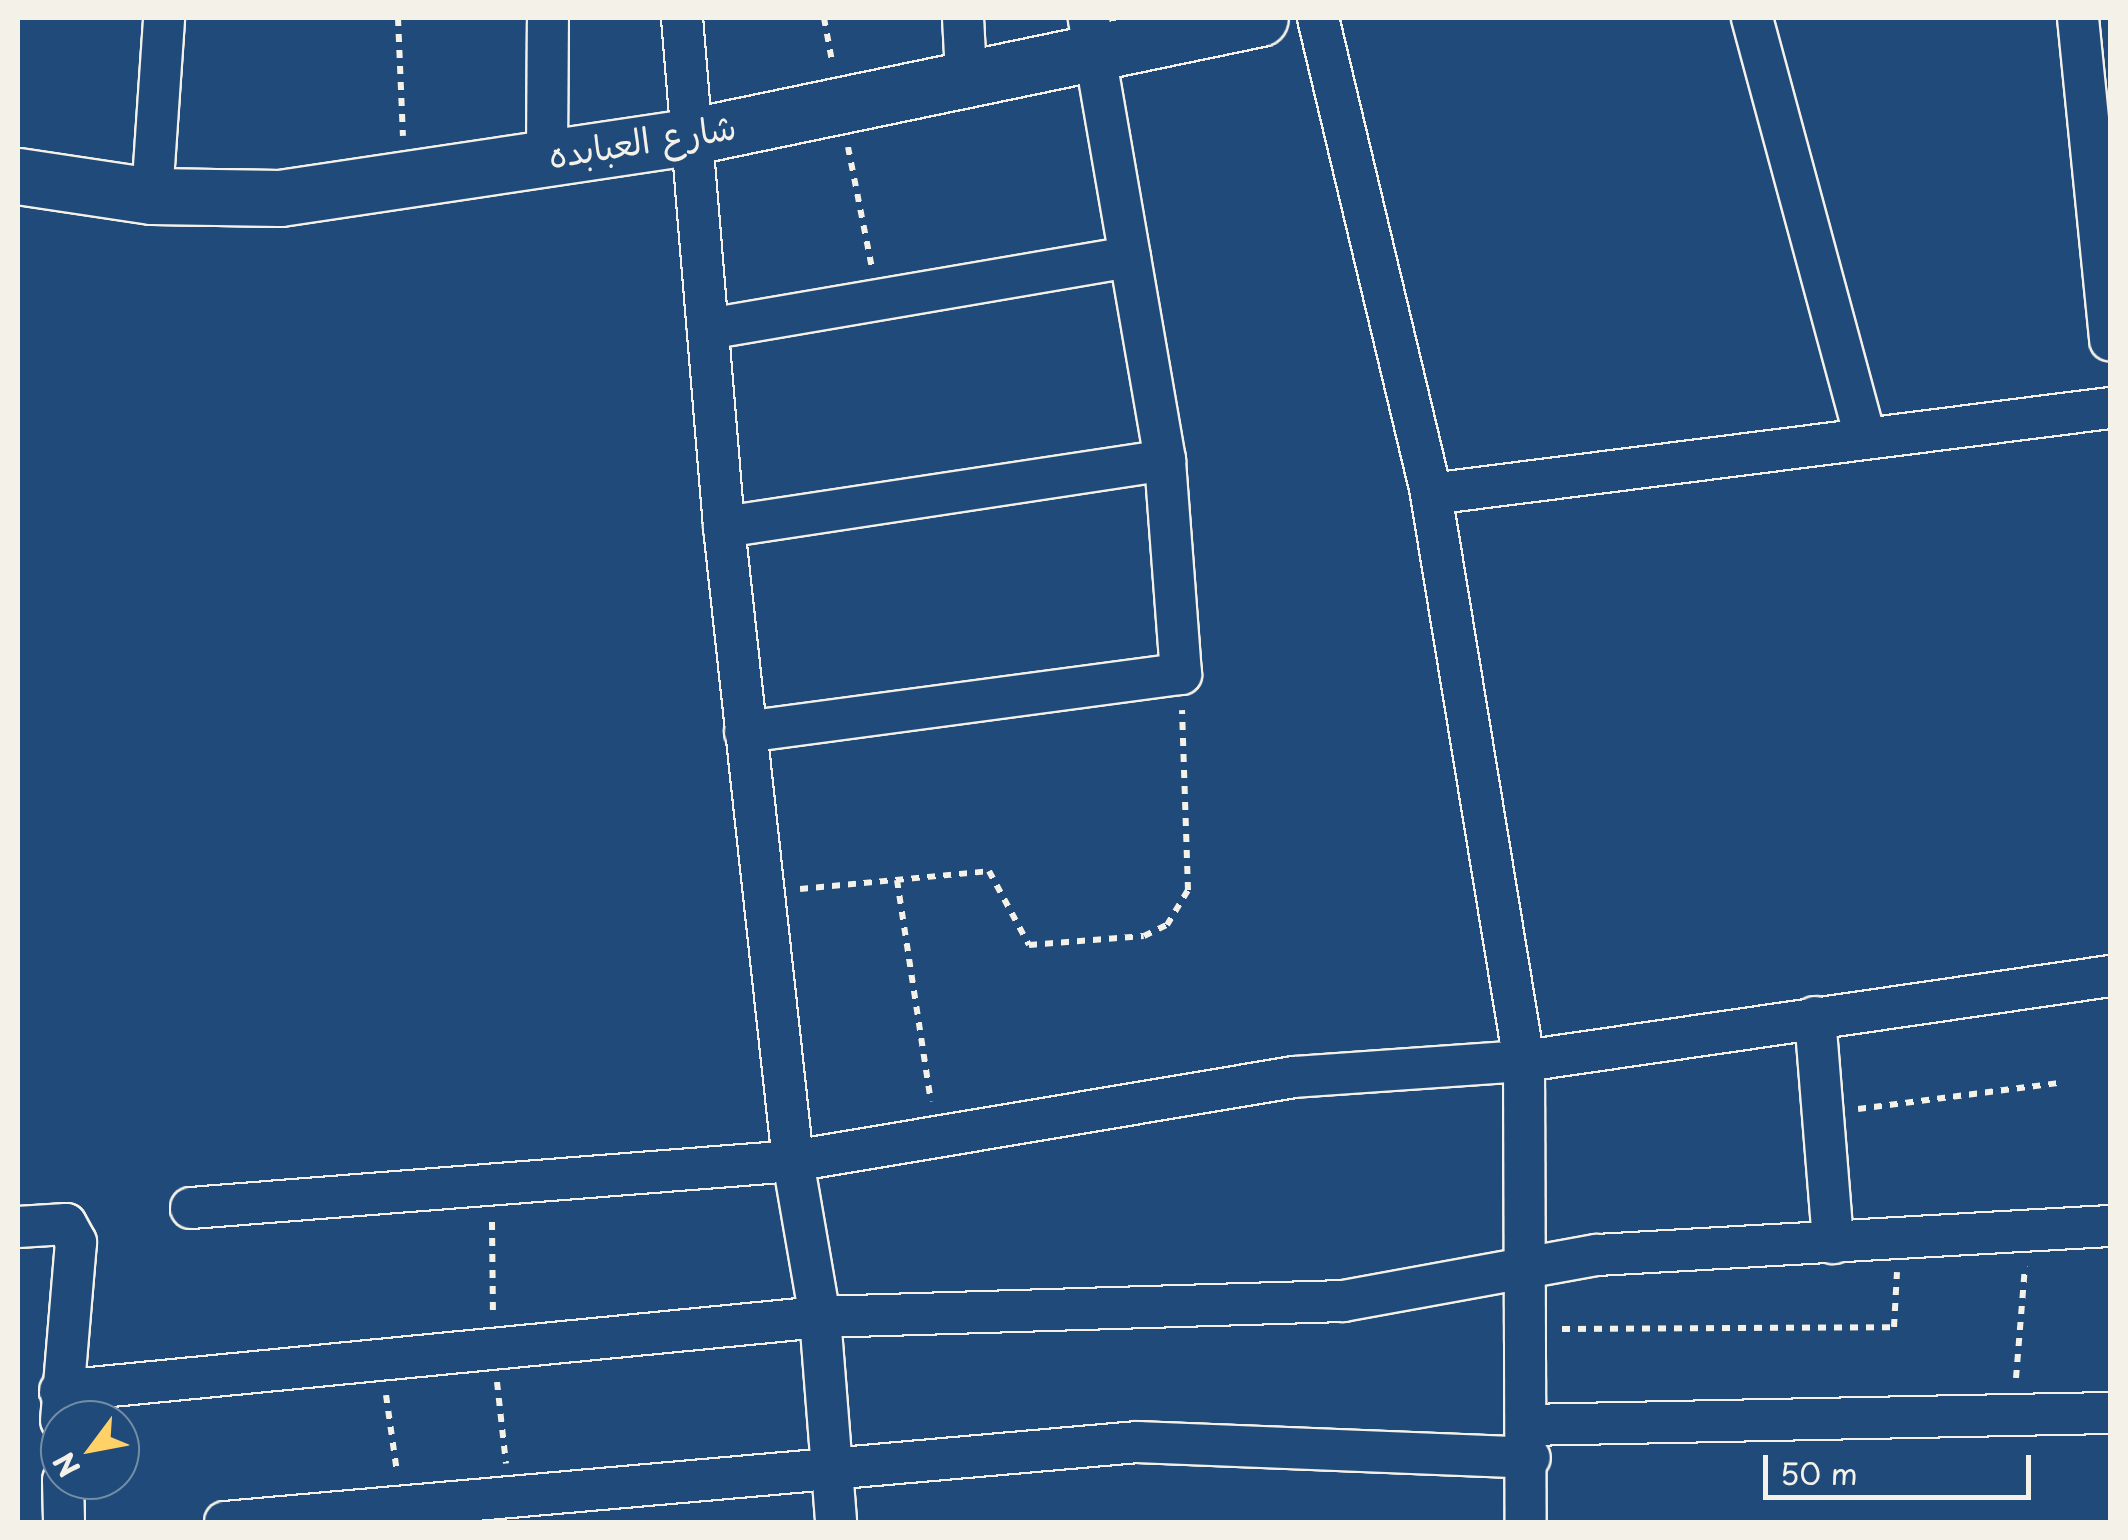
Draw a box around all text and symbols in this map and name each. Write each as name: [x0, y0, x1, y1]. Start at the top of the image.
street label: شارع العبابده: [545, 104, 739, 176]
north arrow: [40, 1400, 140, 1500]
scale bar: [1768, 1435, 2036, 1497]
text: N: [42, 1444, 90, 1486]
text: 50 m: [1780, 1450, 1858, 1495]

